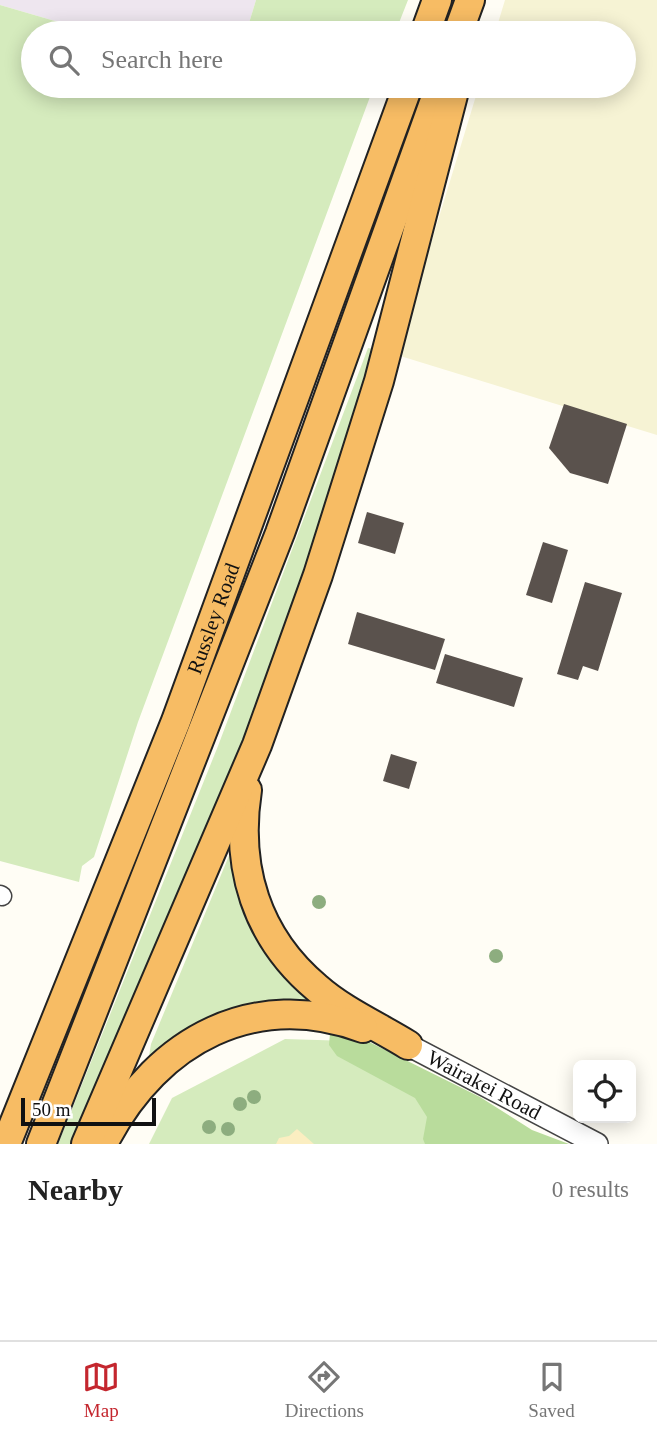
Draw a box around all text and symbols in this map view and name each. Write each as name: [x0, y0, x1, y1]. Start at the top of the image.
search box: [21, 21, 636, 98]
icon: search: [45, 41, 83, 79]
text: Search here: [101, 45, 223, 74]
street label: Russley Road: [182, 559, 245, 677]
street label: Wairakei Road: [423, 1045, 546, 1125]
map controls: [573, 1060, 636, 1123]
button: locate: [573, 1060, 636, 1123]
scale bar: [21, 1095, 156, 1127]
text: 50 m: [32, 1099, 71, 1120]
text: Nearby: [28, 1173, 123, 1206]
text: 0 results: [552, 1177, 629, 1202]
tab: Map: [82, 1358, 120, 1422]
tab: Directions: [285, 1358, 364, 1422]
tab: Saved: [528, 1358, 575, 1422]

